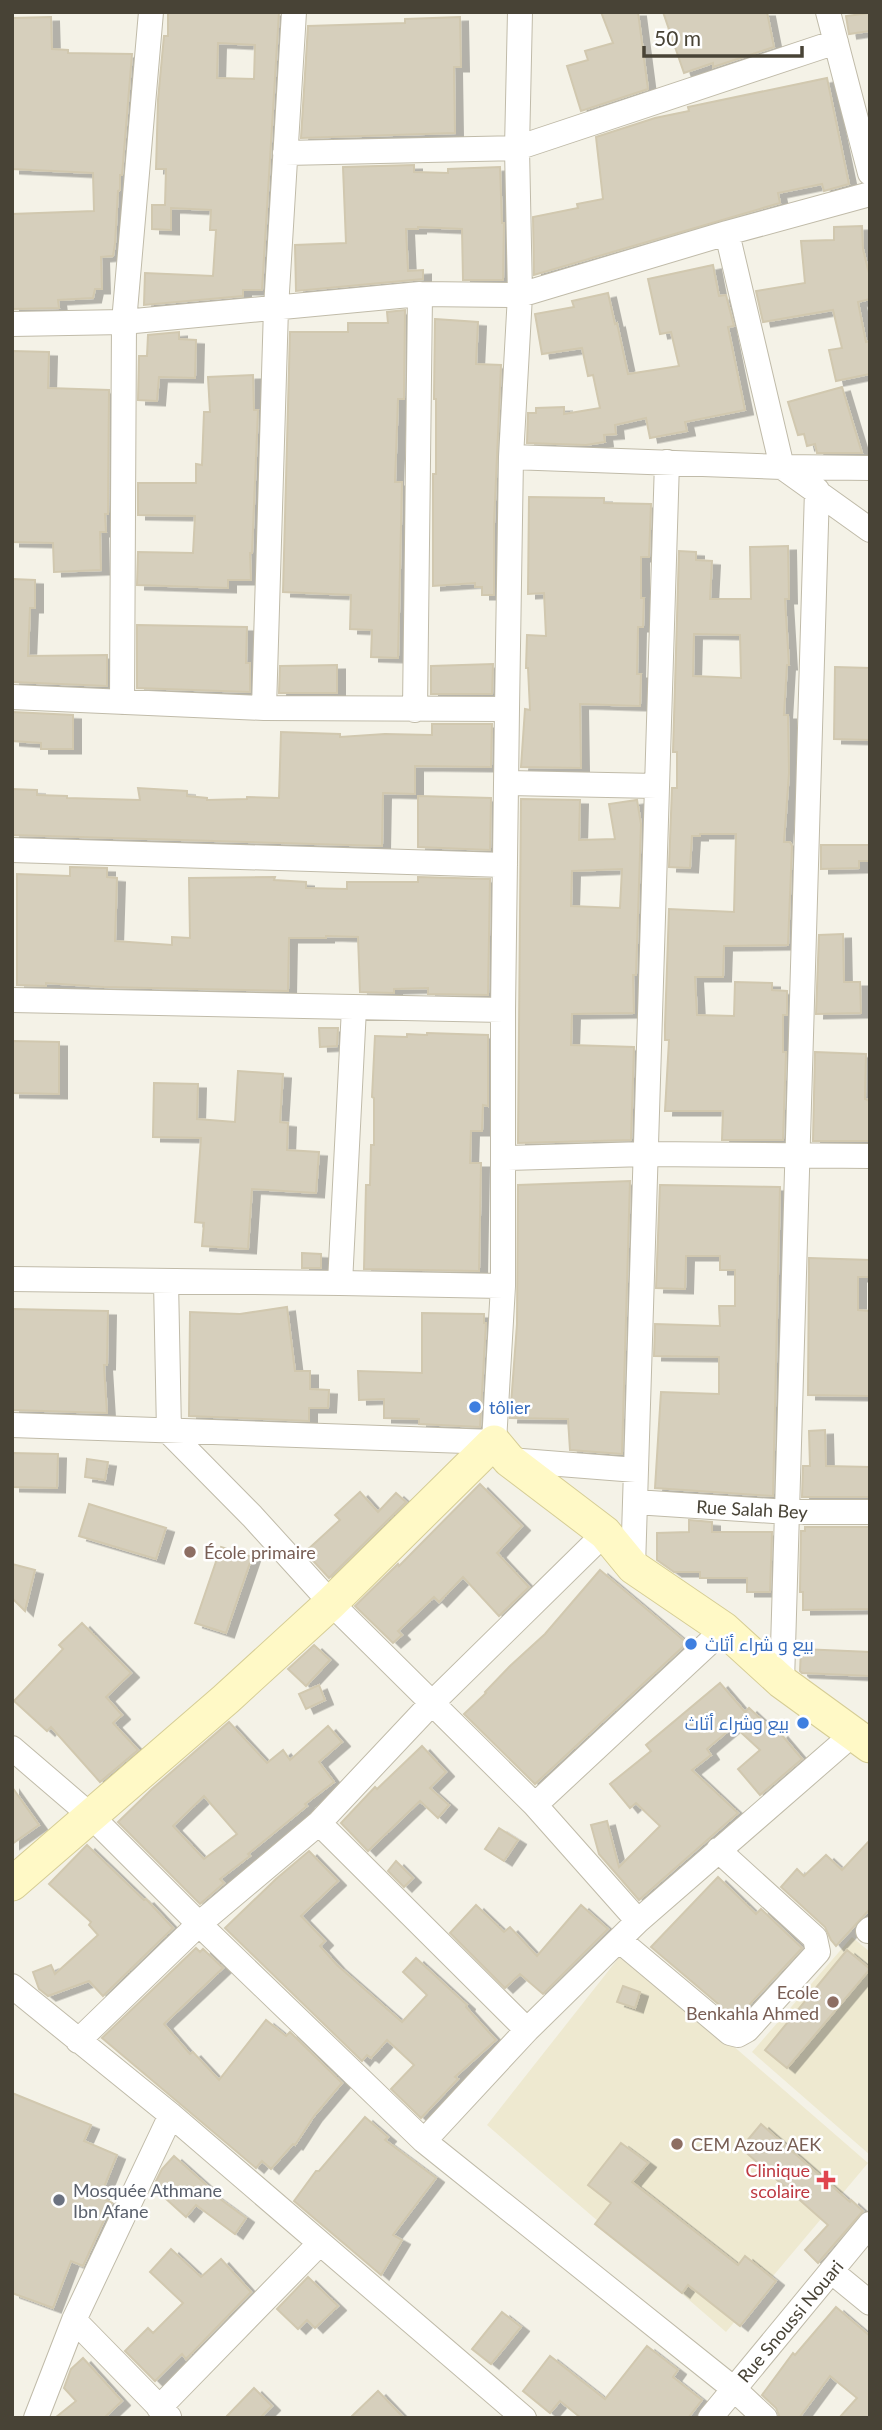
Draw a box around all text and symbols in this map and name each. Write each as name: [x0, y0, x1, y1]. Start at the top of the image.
scale bar: [644, 14, 802, 58]
text: 50 m: [654, 25, 701, 50]
place label: tôlier: [489, 1396, 531, 1418]
marker: tôlier: [467, 1399, 483, 1415]
street label: Rue Salah Bey: [696, 1495, 809, 1523]
place label: École primaire: [204, 1541, 316, 1563]
marker: École primaire: [182, 1544, 198, 1560]
place label: بيع و شراء أثاث: [705, 1633, 814, 1657]
marker: بيع و شراء أثاث: [683, 1636, 699, 1652]
place label: بيع وشراء أثاث: [685, 1712, 789, 1736]
marker: بيع وشراء أثاث: [795, 1715, 811, 1731]
place label: Ecole Benkahla Ahmed: [686, 1981, 819, 2024]
marker: Ecole Benkahla Ahmed: [825, 1994, 841, 2010]
place label: CEM Azouz AEK: [691, 2133, 821, 2155]
marker: CEM Azouz AEK: [669, 2136, 685, 2152]
place label: Clinique scolaire: [745, 2159, 810, 2202]
marker: Clinique scolaire: [816, 2170, 836, 2190]
place label: Mosquée Athmane Ibn Afane: [73, 2179, 222, 2222]
marker: Mosquée Athmane Ibn Afane: [51, 2192, 67, 2208]
street label: Rue Snoussi Nouari: [732, 2255, 848, 2387]

